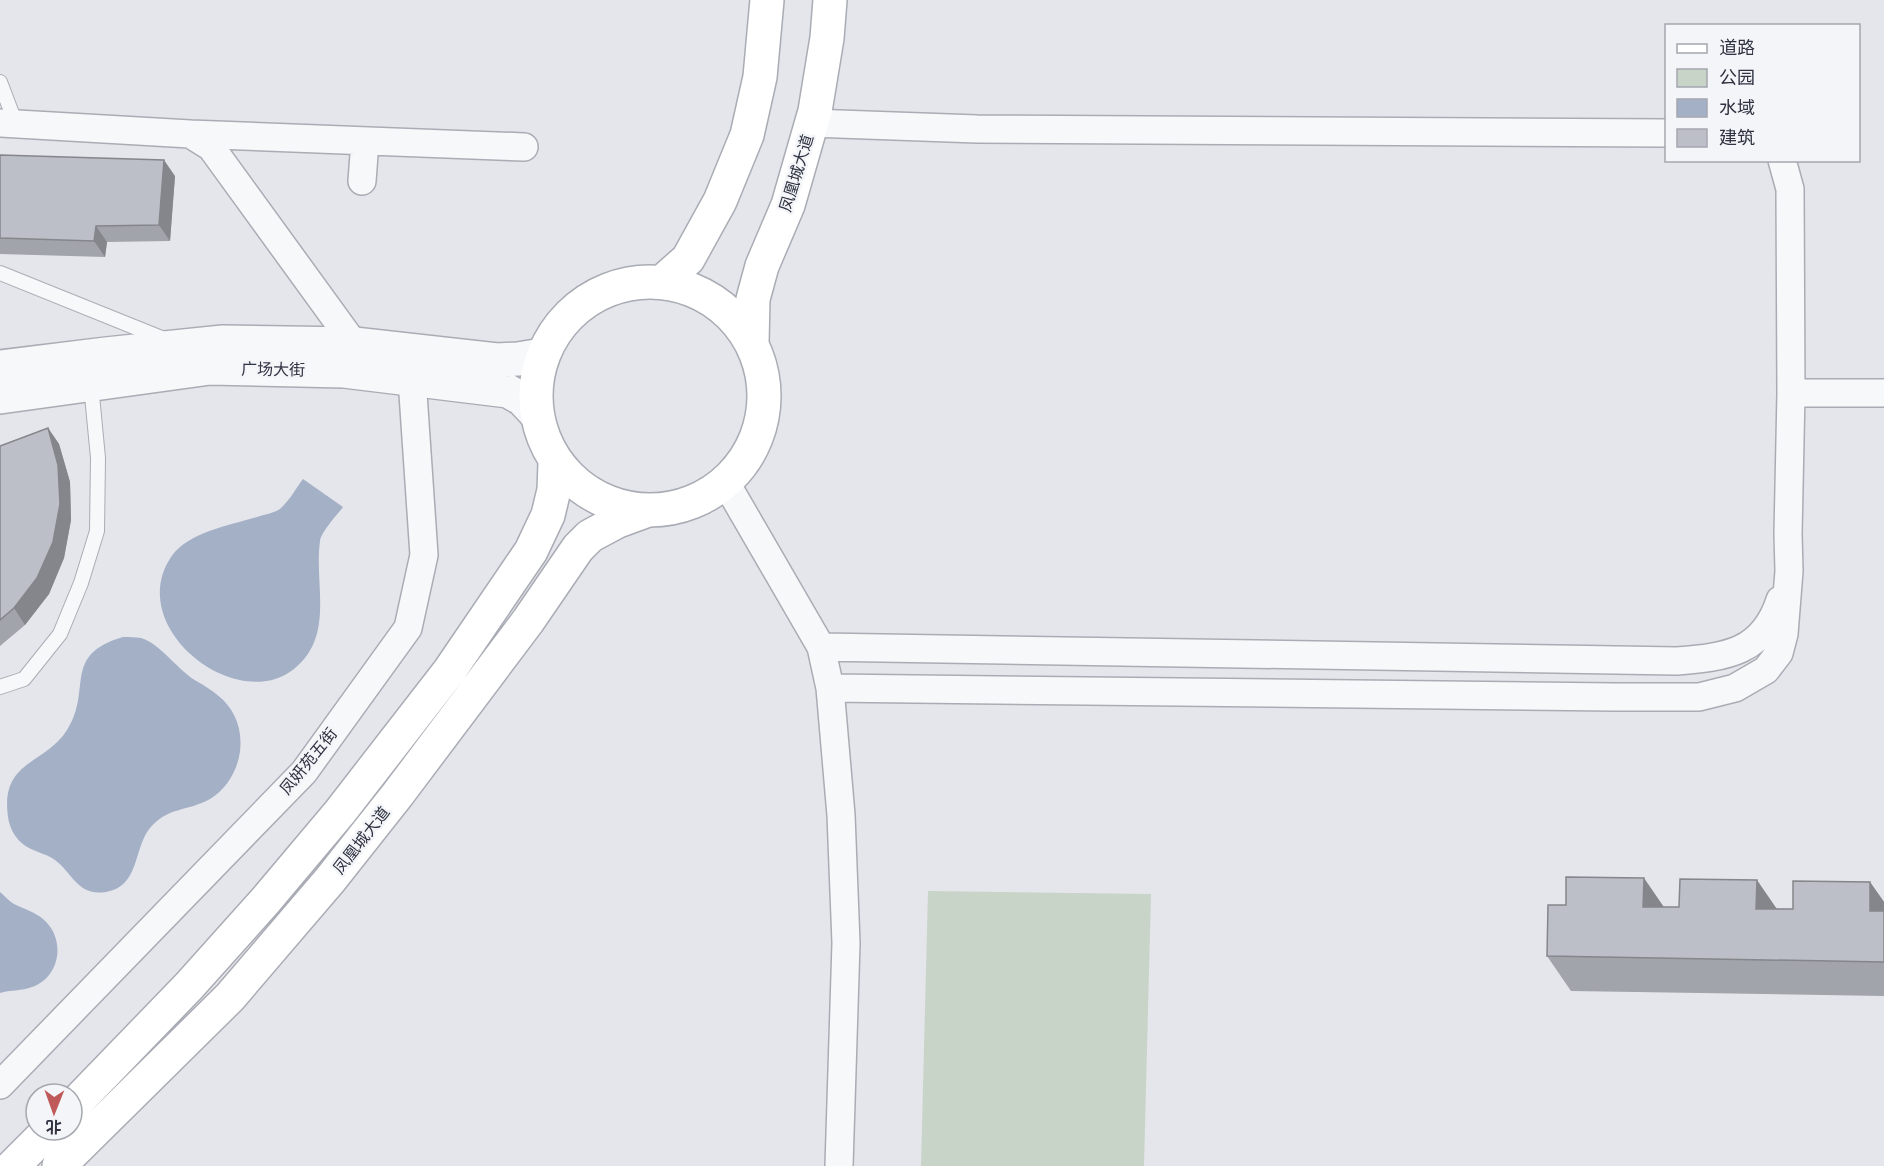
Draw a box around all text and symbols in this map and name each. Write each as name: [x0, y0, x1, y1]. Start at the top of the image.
legend: [1665, 24, 1860, 162]
text: 道路: [1719, 37, 1755, 58]
text: 公园: [1719, 67, 1755, 88]
text: 水域: [1719, 97, 1755, 118]
text: 建筑: [1719, 127, 1755, 148]
street label: 凤凰城大道: [776, 132, 817, 214]
street label: 广场大街: [241, 359, 305, 380]
street label: 凤妍苑五街: [276, 724, 341, 798]
street label: 凤凰城大道: [329, 803, 394, 878]
north arrow: [24, 1082, 84, 1142]
text: 北: [46, 1117, 62, 1136]

